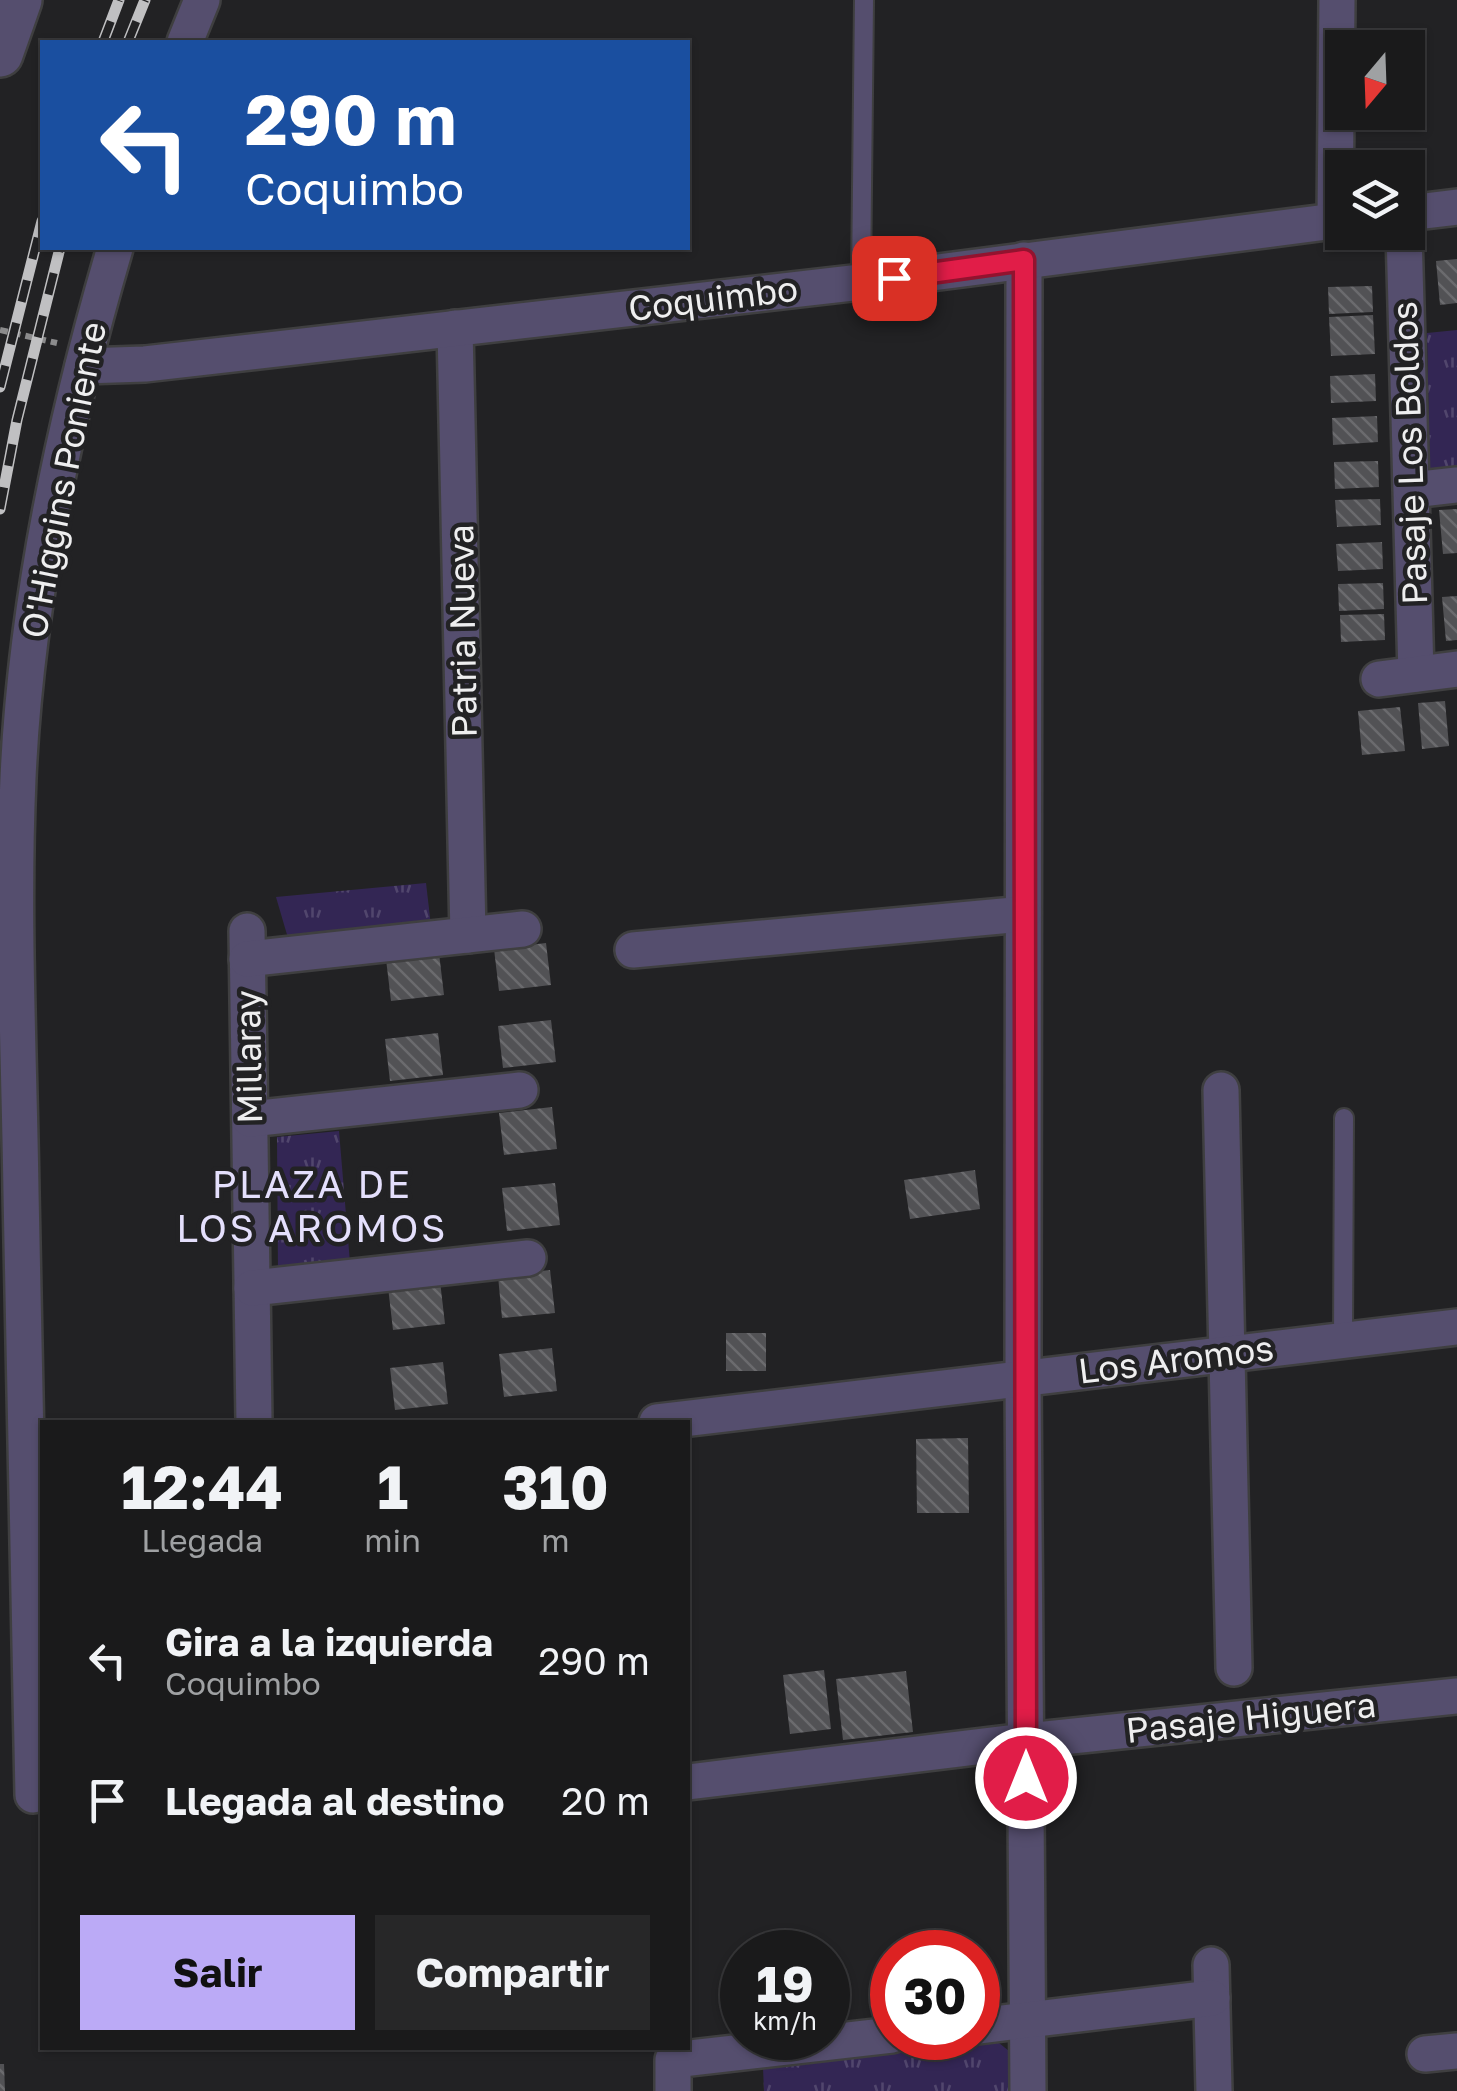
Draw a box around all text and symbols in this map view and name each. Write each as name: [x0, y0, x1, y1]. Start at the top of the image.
north arrow: [1325, 30, 1425, 130]
map controls: [1325, 30, 1425, 250]
text: 290 m: [245, 76, 456, 160]
icon: left: [80, 80, 210, 210]
button: layers: [1325, 150, 1425, 250]
text: Coquimbo: [245, 161, 464, 215]
pin: [852, 236, 937, 321]
icon: arrive: [867, 251, 922, 306]
street label: Coquimbo: [626, 267, 800, 329]
street label: Pasaje Los Boldos: [1383, 301, 1435, 605]
street label: O'Higgins Poniente: [12, 318, 114, 641]
street label: Patria Nueva: [439, 524, 485, 738]
street label: Millaray: [226, 990, 270, 1124]
district label: PLAZA DE LOS AROMOS: [176, 1161, 448, 1250]
street label: Los Aromos: [1076, 1326, 1276, 1392]
text: 12:44: [121, 1450, 283, 1522]
text: 1: [377, 1450, 408, 1522]
text: 310: [502, 1450, 609, 1522]
text: Llegada: [141, 1521, 263, 1559]
text: min: [364, 1521, 421, 1559]
text: m: [541, 1521, 570, 1559]
text: Gira a la izquierda: [165, 1619, 493, 1664]
icon: left: [80, 1633, 135, 1688]
text: 290 m: [538, 1638, 650, 1683]
text: Coquimbo: [165, 1664, 321, 1702]
street label: Pasaje Higuera: [1124, 1683, 1378, 1751]
position arrow: [974, 1726, 1078, 1830]
icon: arrive: [80, 1773, 135, 1828]
text: Llegada al destino: [165, 1778, 505, 1823]
text: 20 m: [561, 1778, 650, 1823]
button: Salir: [80, 1915, 355, 2030]
button: Compartir: [375, 1915, 650, 2030]
speed limit sign: 30: [870, 1930, 1000, 2060]
text: 19: [756, 1953, 814, 2013]
text: km/h: [753, 2005, 817, 2036]

